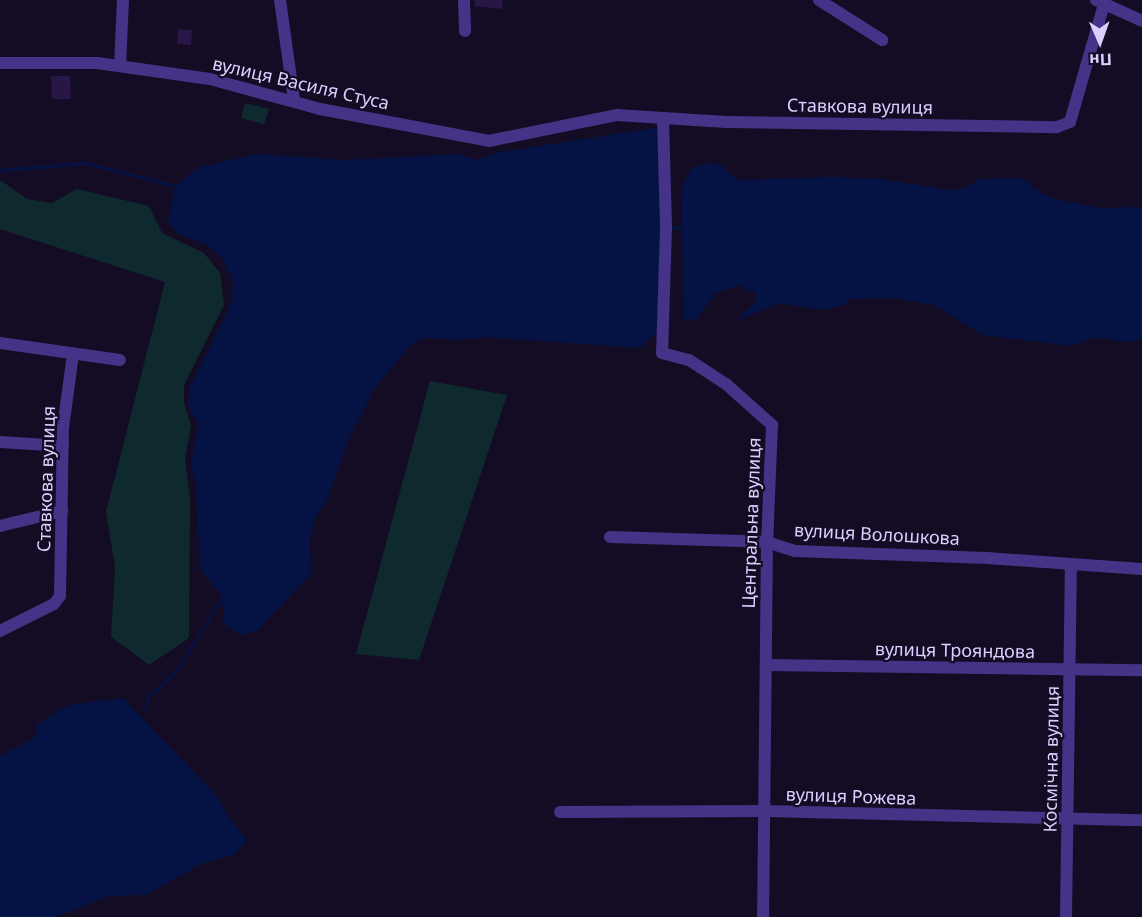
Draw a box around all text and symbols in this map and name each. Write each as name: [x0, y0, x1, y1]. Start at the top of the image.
north arrow: [1070, 12, 1130, 72]
text: Пн: [1089, 49, 1112, 71]
street label: вулиця Василя Стуса: [210, 52, 392, 114]
street label: Ставкова вулиця: [787, 94, 933, 118]
street label: Ставкова вулиця: [33, 406, 59, 552]
street label: Центральна вулиця: [737, 437, 765, 609]
street label: вулиця Волошкова: [794, 519, 960, 549]
street label: вулиця Трояндова: [875, 638, 1035, 662]
street label: Космічна вулиця: [1039, 685, 1063, 833]
street label: вулиця Рожева: [785, 783, 917, 809]

